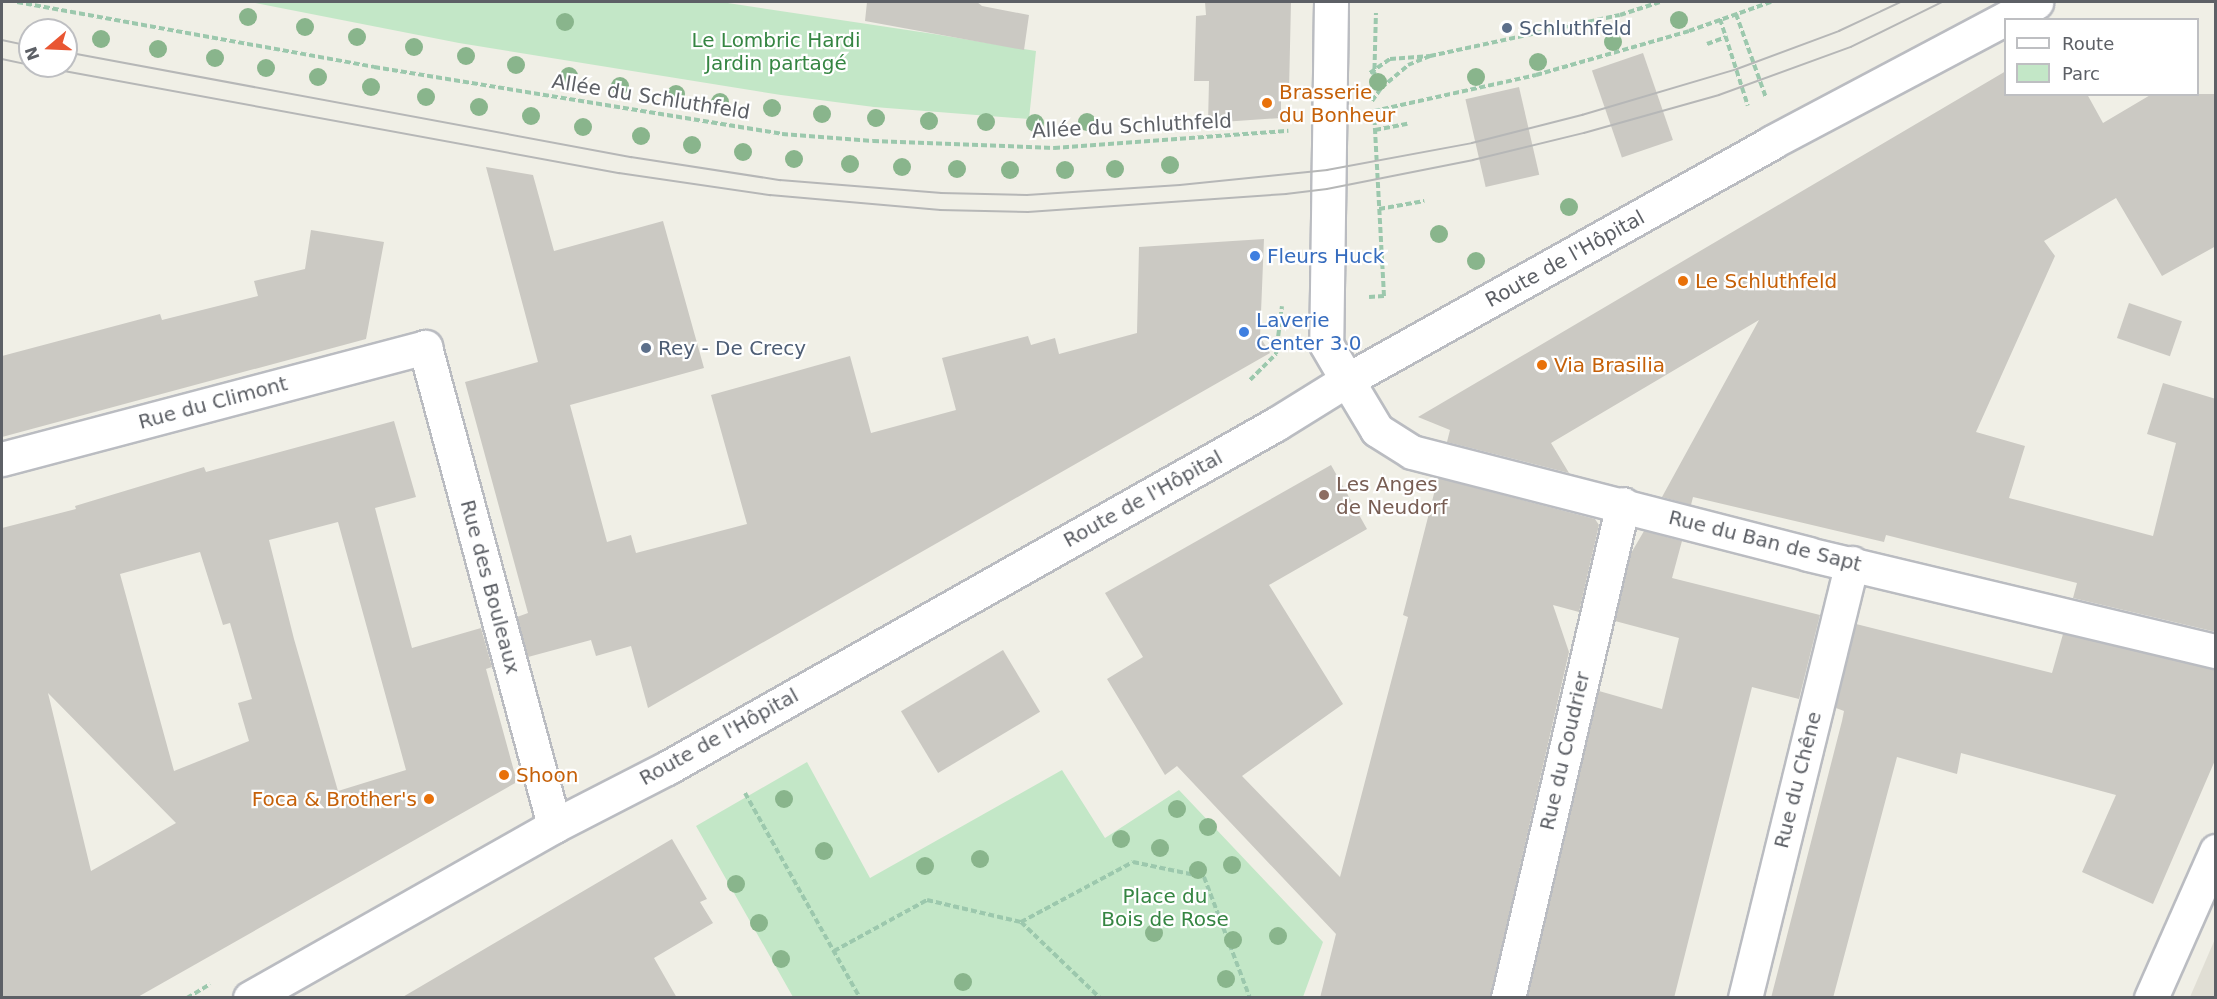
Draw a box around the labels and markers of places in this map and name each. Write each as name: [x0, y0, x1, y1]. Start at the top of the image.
place label: Schluthfeld: [1519, 16, 1632, 40]
marker: Schluthfeld: [1500, 21, 1514, 35]
place label: Brasserie du Bonheur: [1279, 80, 1395, 127]
marker: Brasserie du Bonheur: [1260, 96, 1274, 110]
place label: Fleurs Huck: [1267, 244, 1384, 268]
marker: Fleurs Huck: [1248, 249, 1262, 263]
place label: Le Schluthfeld: [1695, 269, 1837, 293]
marker: Le Schluthfeld: [1676, 274, 1690, 288]
place label: Laverie Center 3.0: [1256, 308, 1361, 355]
marker: Laverie Center 3.0: [1237, 325, 1251, 339]
place label: Rey - De Crecy: [658, 336, 806, 360]
marker: Rey - De Crecy: [639, 341, 653, 355]
place label: Via Brasilia: [1554, 353, 1665, 377]
marker: Via Brasilia: [1535, 358, 1549, 372]
place label: Les Anges de Neudorf: [1336, 472, 1447, 519]
marker: Les Anges de Neudorf: [1317, 488, 1331, 502]
place label: Shoon: [516, 763, 579, 787]
marker: Shoon: [497, 768, 511, 782]
place label: Foca & Brother's: [252, 787, 417, 811]
marker: Foca & Brother's: [422, 792, 436, 806]

